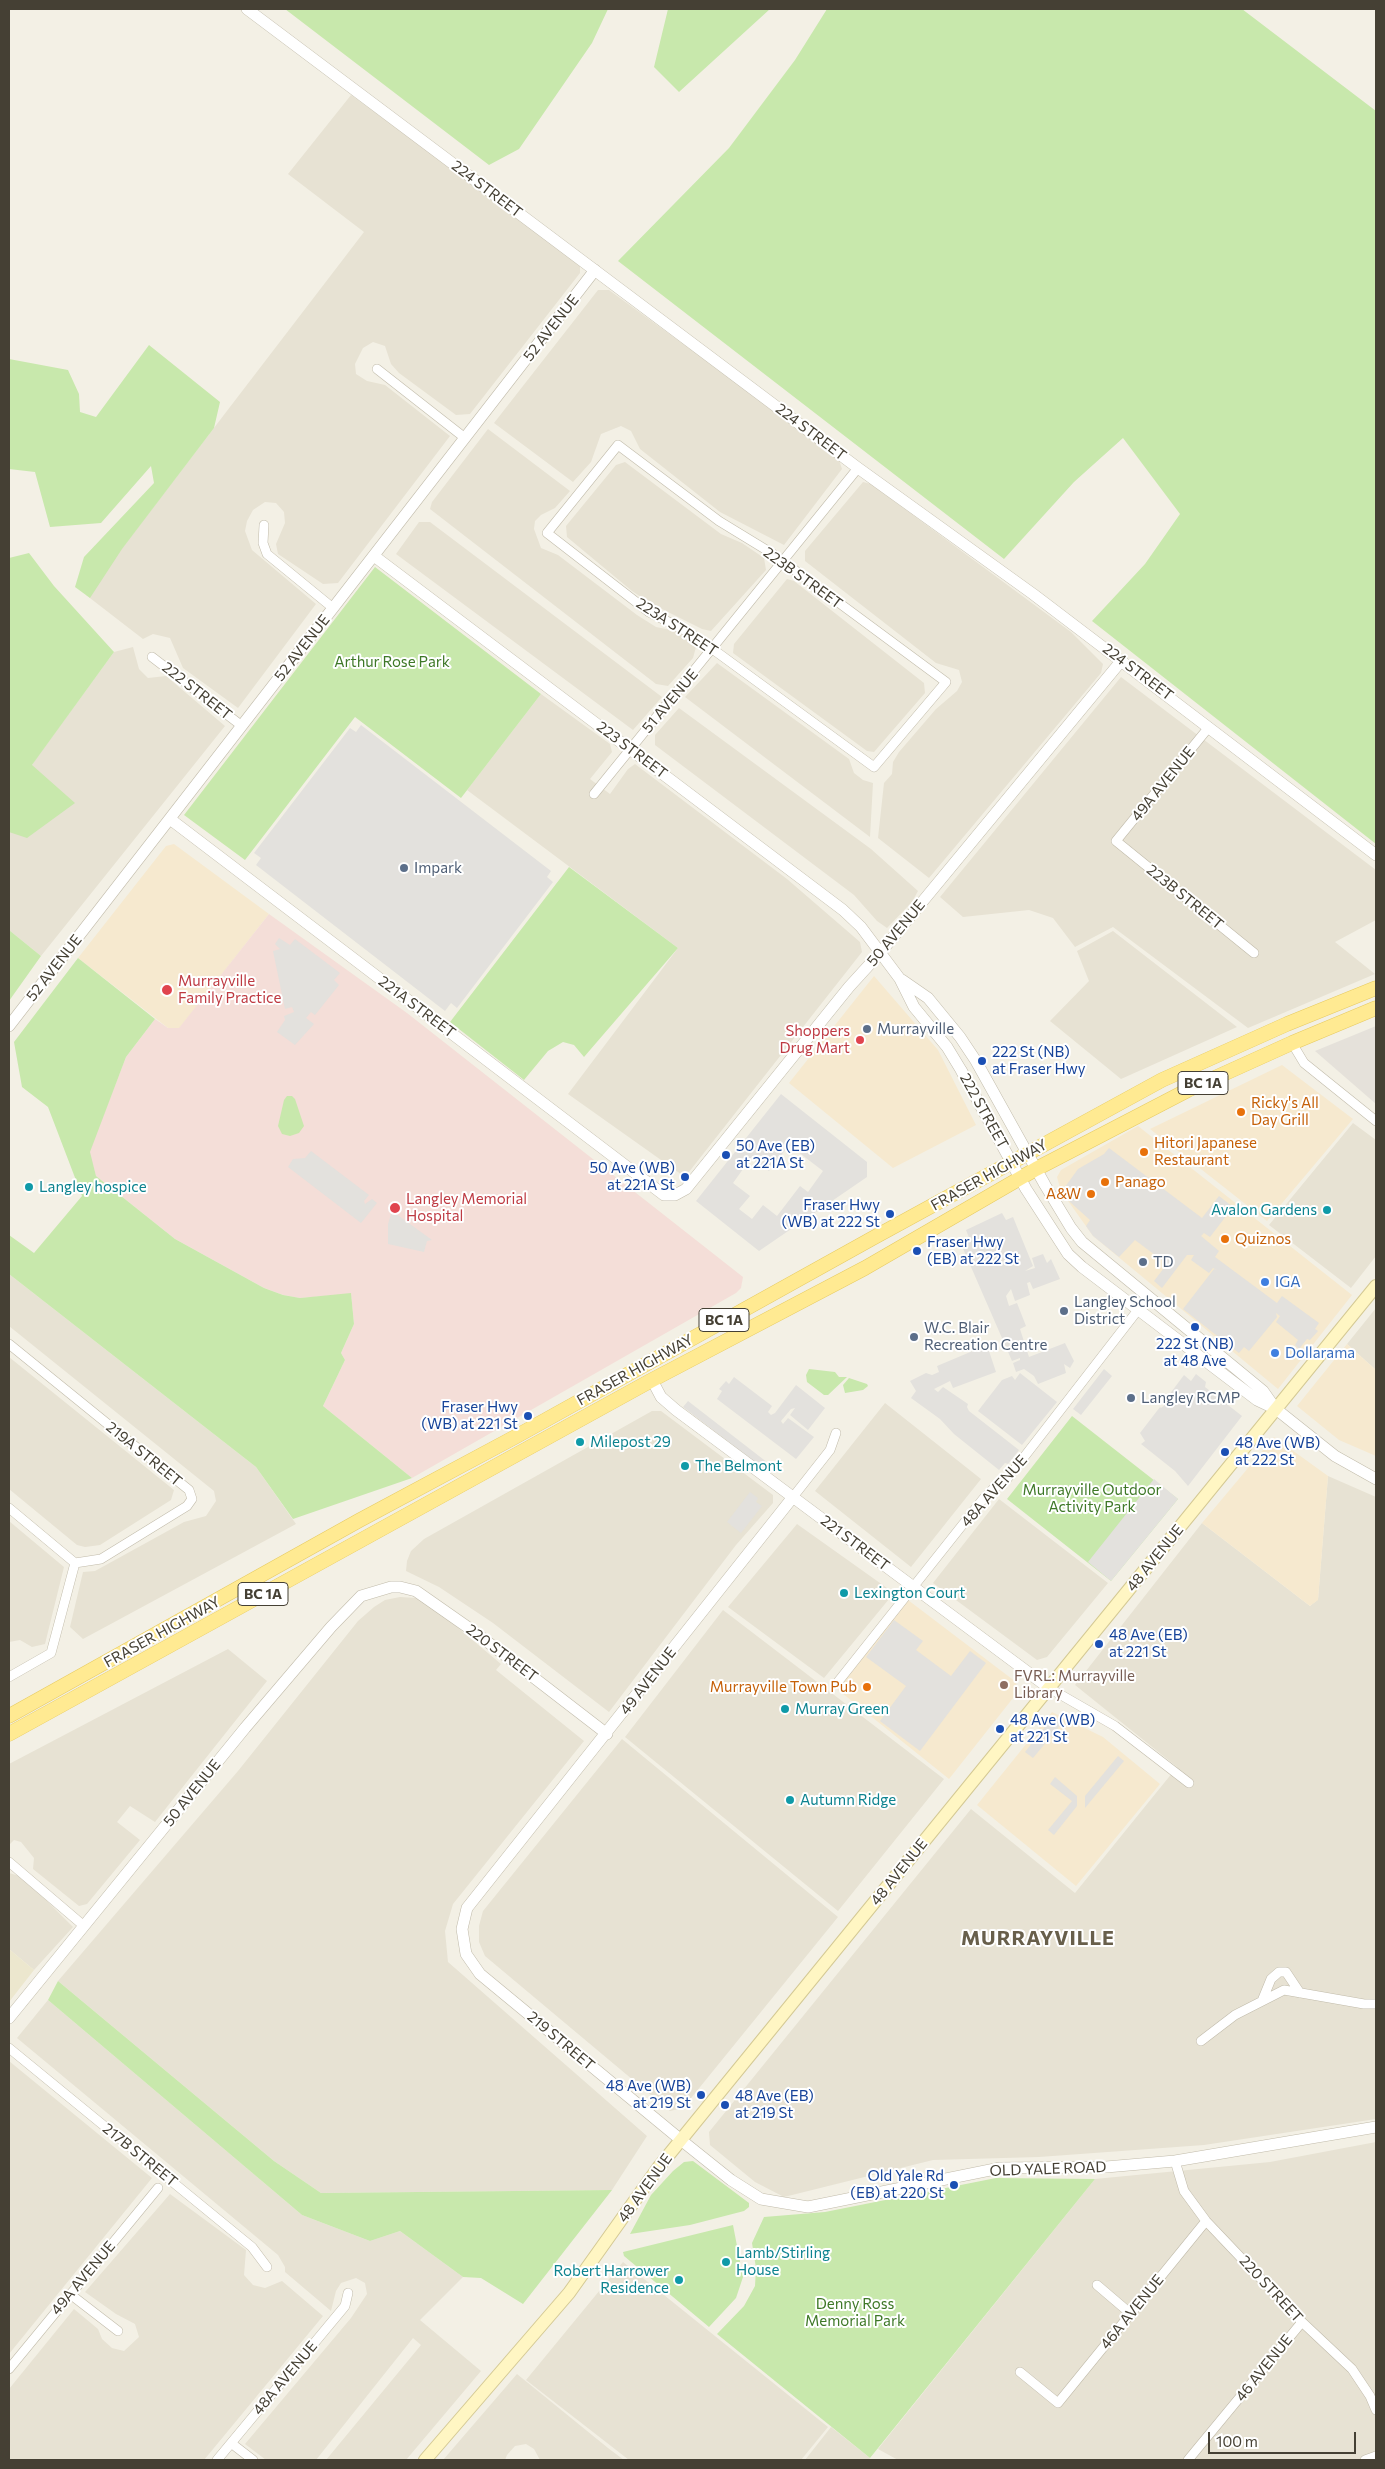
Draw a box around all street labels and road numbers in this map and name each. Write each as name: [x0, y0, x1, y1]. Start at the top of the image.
street label: 224 STREET: [448, 157, 526, 221]
street label: 52 AVENUE: [519, 291, 583, 365]
street label: 224 STREET: [772, 400, 850, 464]
street label: 223B STREET: [760, 543, 846, 613]
street label: 223A STREET: [633, 594, 721, 660]
street label: 52 AVENUE: [270, 611, 334, 685]
street label: 224 STREET: [1099, 640, 1177, 704]
street label: 222 STREET: [159, 658, 235, 724]
street label: 51 AVENUE: [638, 666, 702, 736]
street label: 223 STREET: [593, 718, 671, 782]
street label: 49A AVENUE: [1127, 743, 1199, 825]
street label: 223B STREET: [1143, 861, 1227, 933]
street label: 50 AVENUE: [863, 896, 929, 970]
street label: 52 AVENUE: [22, 931, 86, 1005]
street label: 221A STREET: [375, 972, 459, 1042]
street label: 222 STREET: [956, 1070, 1012, 1152]
road number: BC 1A: [1178, 1072, 1228, 1094]
street label: FRASER HIGHWAY: [928, 1136, 1050, 1214]
road number: BC 1A: [699, 1308, 749, 1332]
street label: FRASER HIGHWAY: [574, 1331, 696, 1409]
street label: 219A STREET: [102, 1418, 186, 1490]
street label: 48A AVENUE: [957, 1451, 1031, 1531]
street label: 221 STREET: [817, 1511, 893, 1575]
street label: 48 AVENUE: [1123, 1521, 1187, 1595]
road number: BC 1A: [238, 1582, 288, 1606]
street label: FRASER HIGHWAY: [101, 1593, 223, 1671]
street label: 220 STREET: [463, 1620, 541, 1686]
street label: 49 AVENUE: [616, 1644, 680, 1718]
street label: 50 AVENUE: [160, 1756, 224, 1830]
street label: 48 AVENUE: [867, 1835, 931, 1909]
street label: 219 STREET: [524, 2008, 598, 2074]
street label: 217B STREET: [99, 2119, 181, 2191]
street label: 48 AVENUE: [614, 2150, 676, 2226]
street label: OLD YALE ROAD: [989, 2158, 1107, 2180]
street label: 49A AVENUE: [47, 2238, 119, 2318]
street label: 220 STREET: [1235, 2252, 1307, 2326]
street label: 46A AVENUE: [1096, 2271, 1168, 2353]
street label: 46 AVENUE: [1232, 2331, 1296, 2405]
street label: 48A AVENUE: [249, 2338, 321, 2418]

